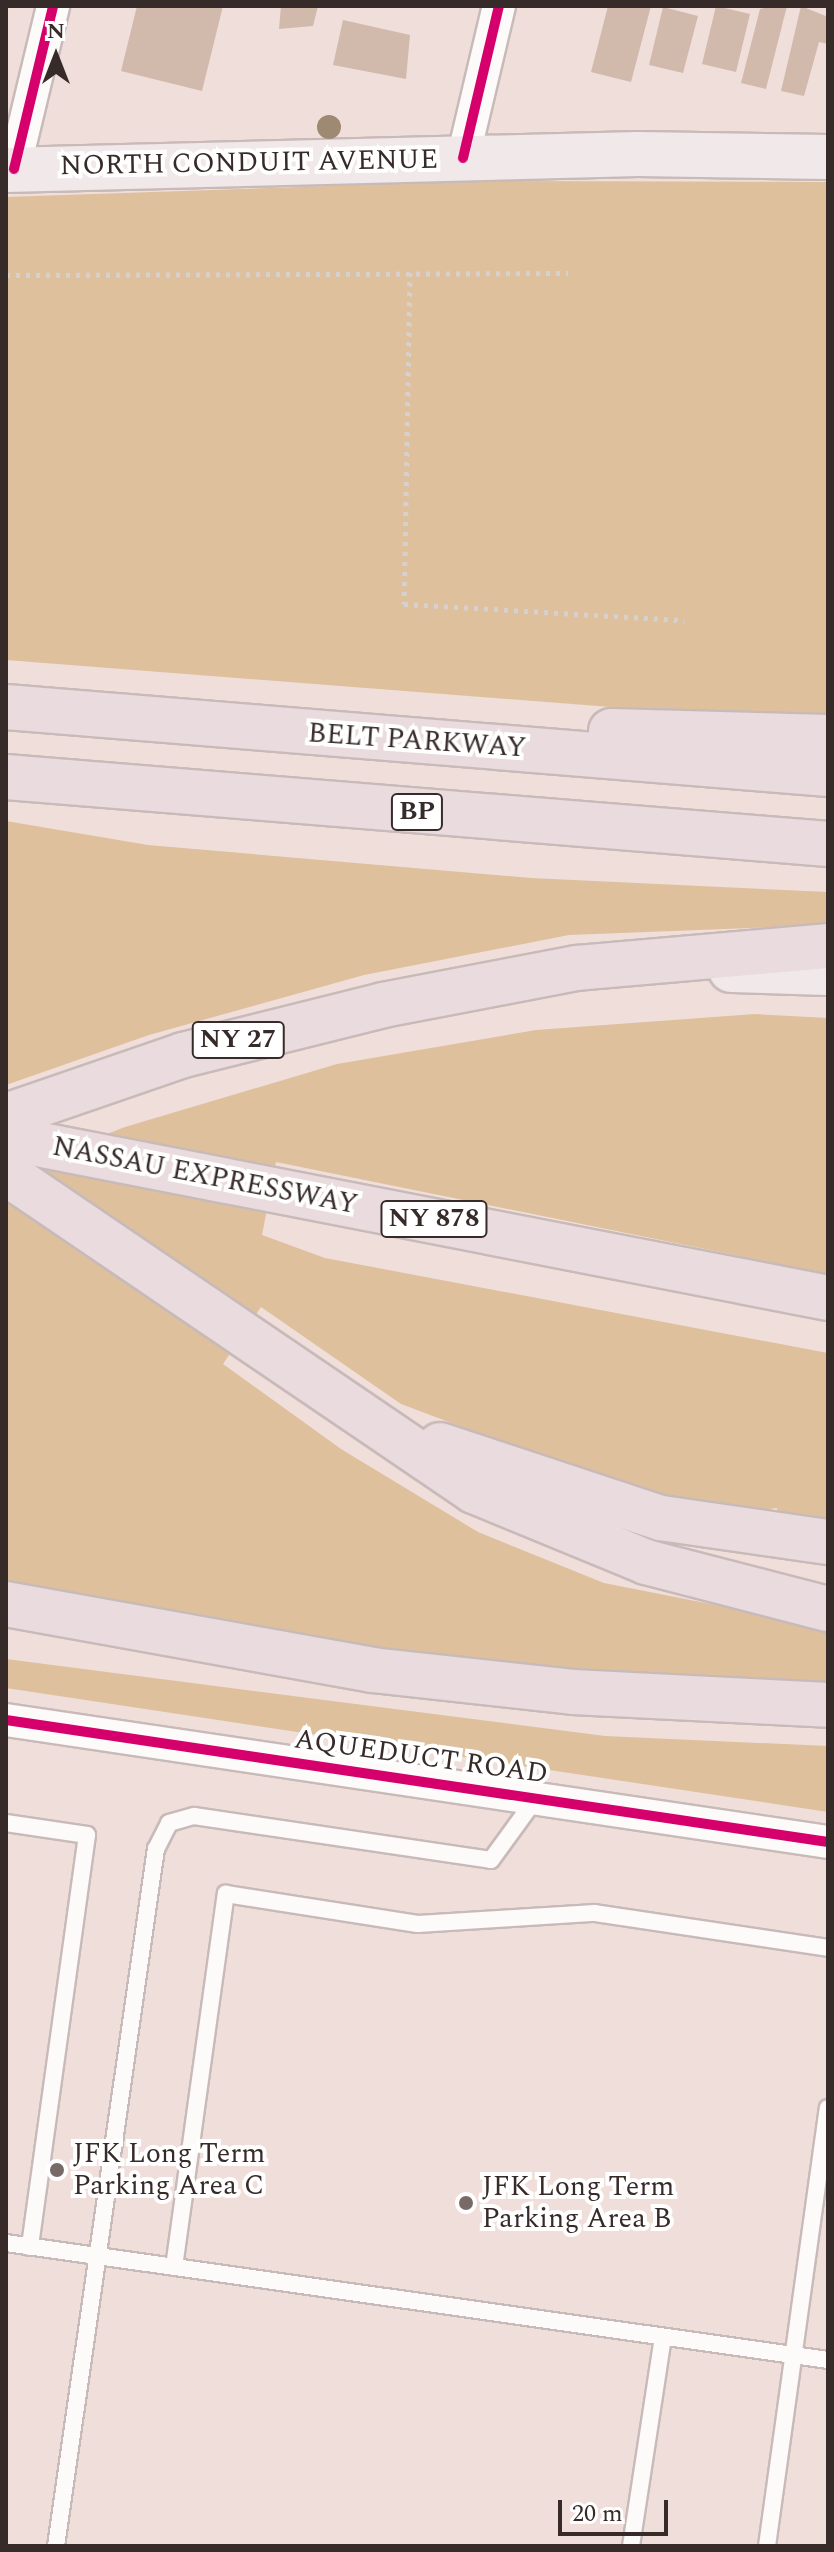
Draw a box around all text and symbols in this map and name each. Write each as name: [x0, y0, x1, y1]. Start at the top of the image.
text: N: [47, 15, 65, 48]
north arrow: [16, 16, 96, 96]
street label: NORTH CONDUIT AVENUE: [60, 143, 438, 183]
street label: BELT PARKWAY: [307, 717, 527, 765]
road number: BP: [389, 790, 445, 834]
road number: NY 27: [190, 1018, 286, 1062]
street label: NASSAU EXPRESSWAY: [50, 1130, 360, 1222]
road number: NY 878: [380, 1197, 488, 1241]
street label: AQUEDUCT ROAD: [292, 1723, 550, 1791]
place label: JFK Long Term Parking Area C: [73, 2137, 265, 2203]
marker: JFK Long Term Parking Area C: [48, 2161, 66, 2179]
place label: JFK Long Term Parking Area B: [482, 2170, 674, 2236]
marker: JFK Long Term Parking Area B: [457, 2194, 475, 2212]
scale bar: [562, 2484, 672, 2534]
text: 20 m: [572, 2496, 623, 2532]

